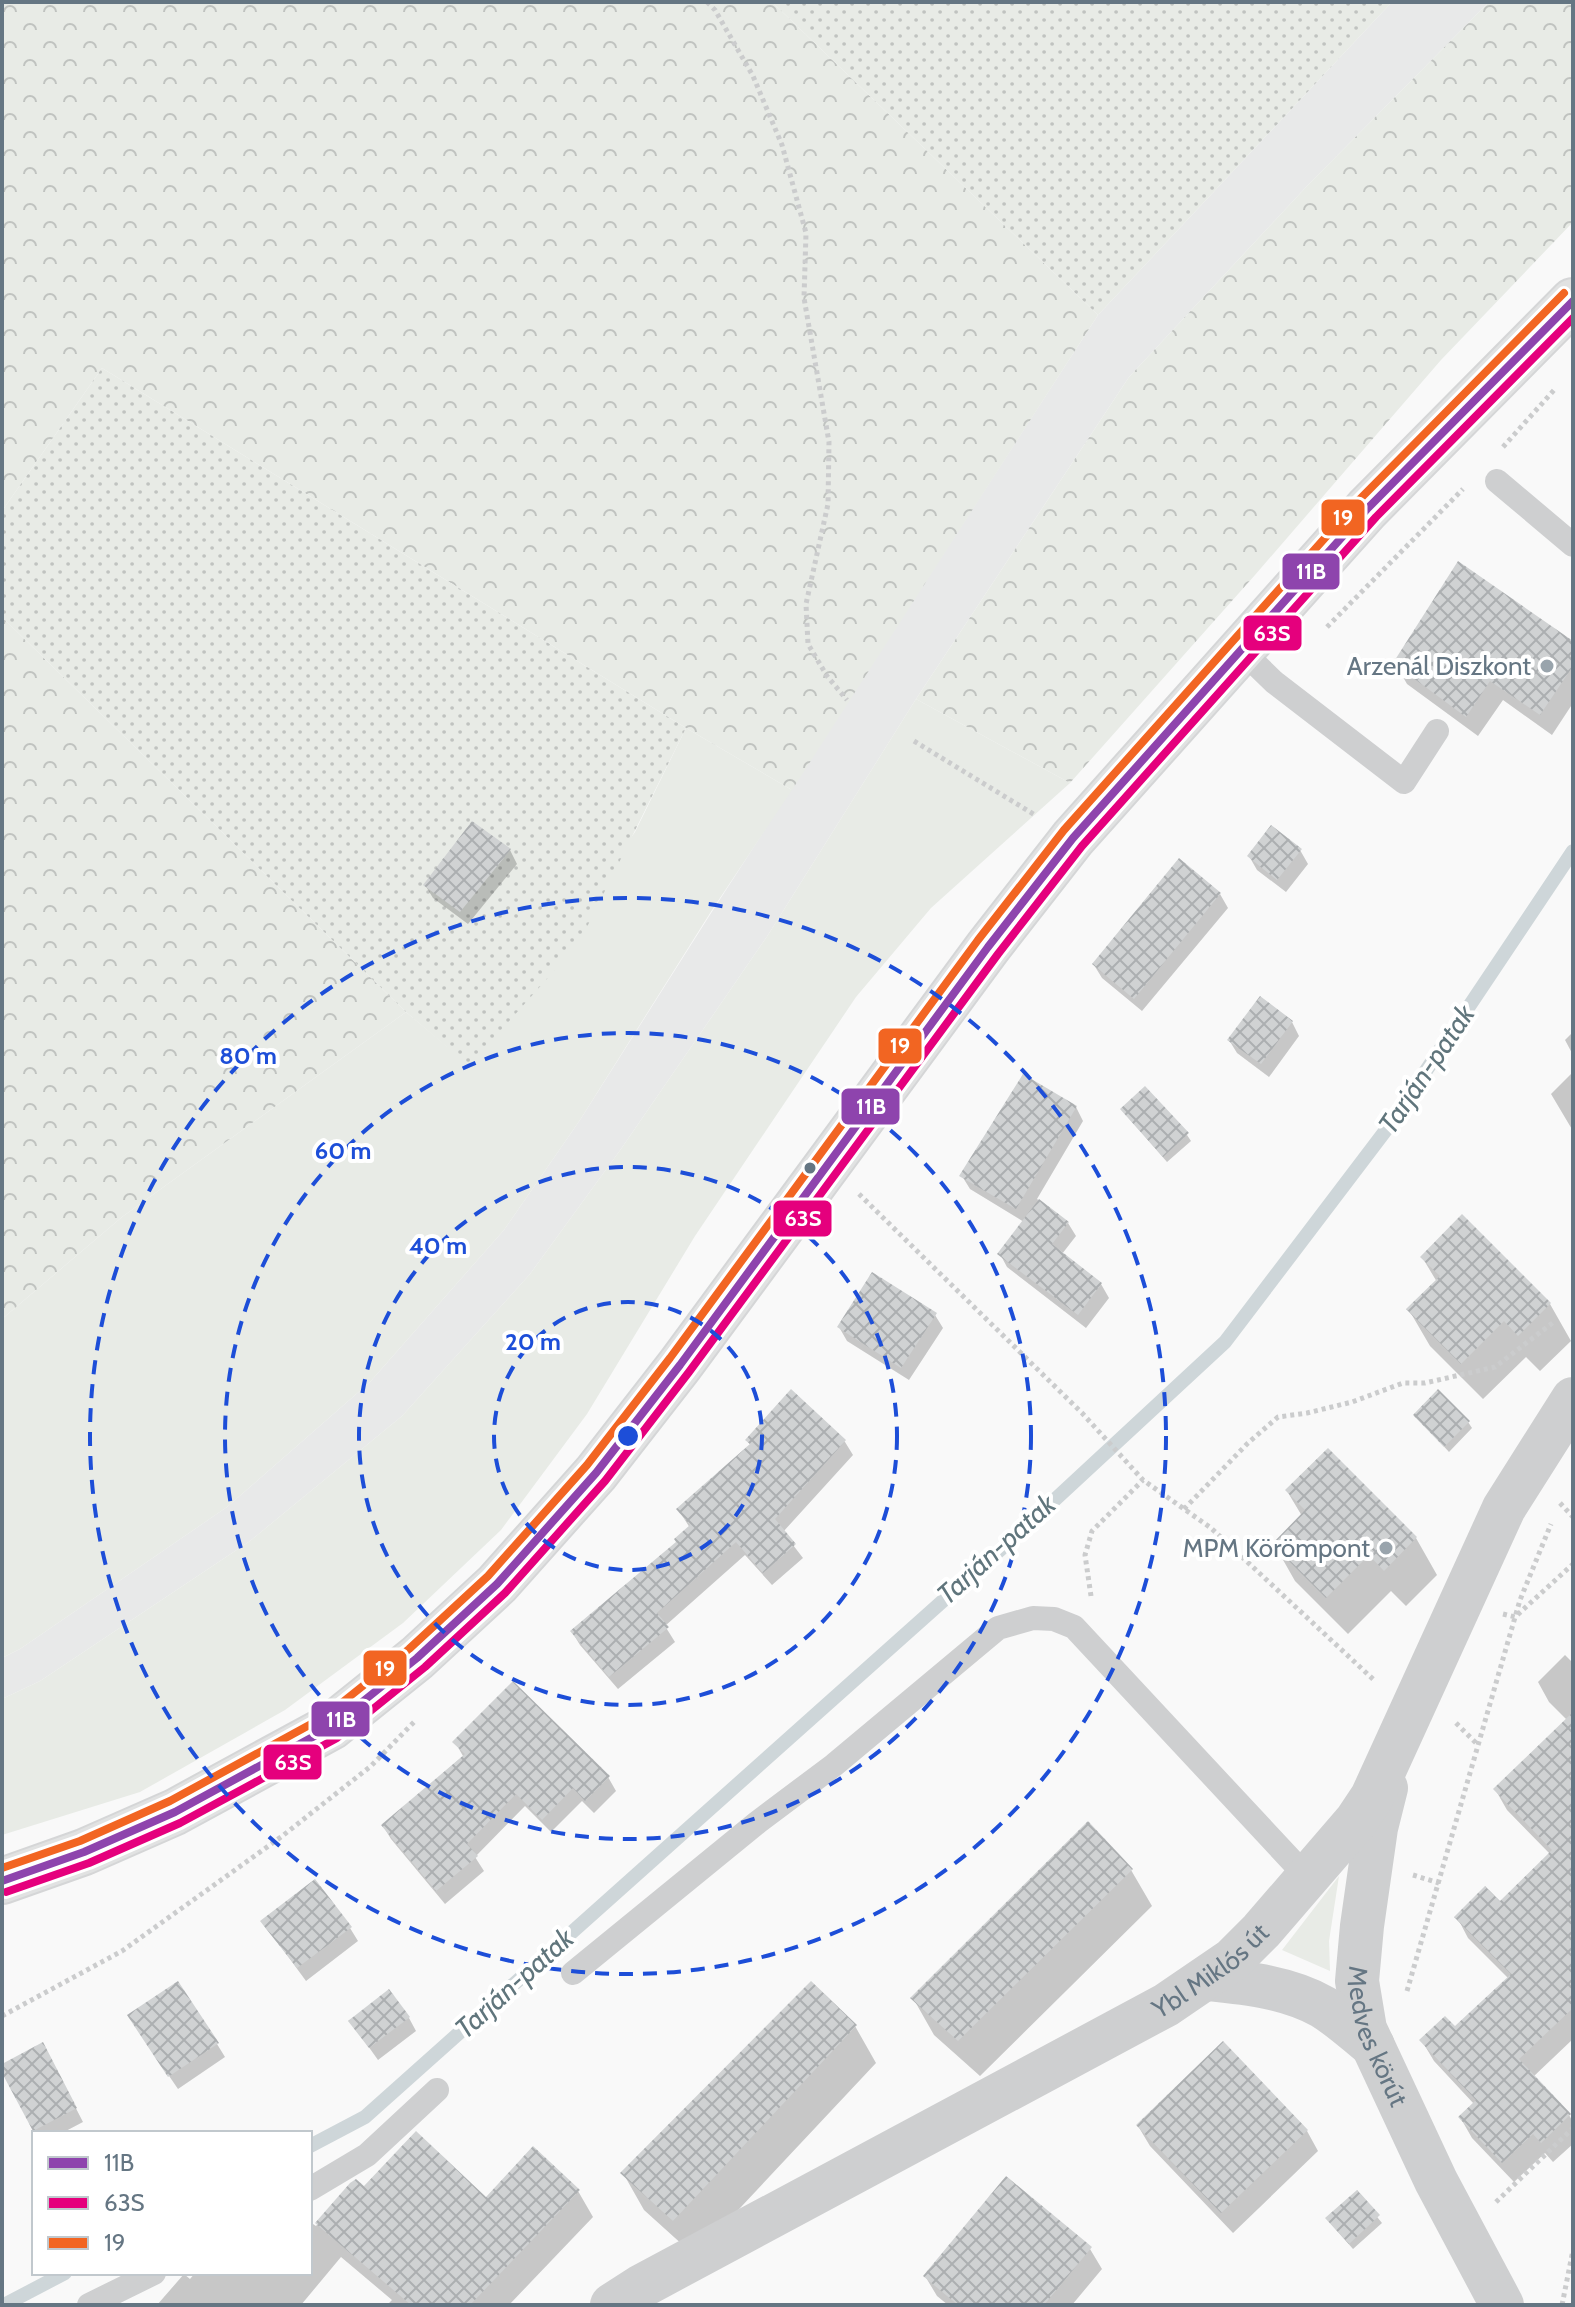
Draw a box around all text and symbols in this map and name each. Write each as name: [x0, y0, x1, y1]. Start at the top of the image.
line badge: 19: [1320, 498, 1366, 537]
text: 19: [1333, 504, 1353, 531]
line badge: 11B: [1281, 552, 1341, 591]
text: 11B: [1296, 558, 1326, 585]
line badge: 63S: [1242, 614, 1303, 652]
text: 63S: [1254, 620, 1291, 647]
place label: Arzenál Diszkont: [1347, 650, 1531, 682]
marker: Arzenál Diszkont: [1538, 657, 1556, 675]
water label: Tarján-patak: [1371, 997, 1482, 1140]
line badge: 19: [877, 1027, 923, 1065]
text: 19: [890, 1032, 910, 1059]
text: 80 m: [219, 1041, 277, 1070]
line badge: 11B: [840, 1087, 901, 1126]
text: 11B: [856, 1093, 886, 1120]
text: 60 m: [315, 1136, 371, 1165]
unlabelled marker: [802, 1160, 818, 1176]
line badge: 63S: [772, 1199, 833, 1238]
text: 63S: [785, 1205, 822, 1232]
text: 40 m: [409, 1231, 467, 1260]
text: 20 m: [505, 1327, 561, 1356]
centre of rings: [614, 1422, 642, 1450]
water label: Tarján-patak: [930, 1486, 1063, 1611]
place label: MPM Körömpont: [1182, 1532, 1370, 1564]
marker: MPM Körömpont: [1377, 1539, 1395, 1557]
line badge: 19: [362, 1649, 408, 1687]
text: 19: [375, 1655, 395, 1682]
line badge: 11B: [310, 1700, 371, 1738]
text: 11B: [326, 1706, 356, 1733]
line badge: 63S: [262, 1743, 323, 1781]
text: 63S: [275, 1749, 312, 1776]
street label: Ybl Miklós út: [1146, 1916, 1276, 2026]
water label: Tarján-patak: [448, 1920, 581, 2045]
street label: Medves körút: [1341, 1965, 1415, 2112]
legend: [32, 2131, 312, 2275]
text: 11B: [104, 2148, 134, 2177]
text: 63S: [104, 2188, 145, 2217]
text: 19: [104, 2228, 125, 2257]

